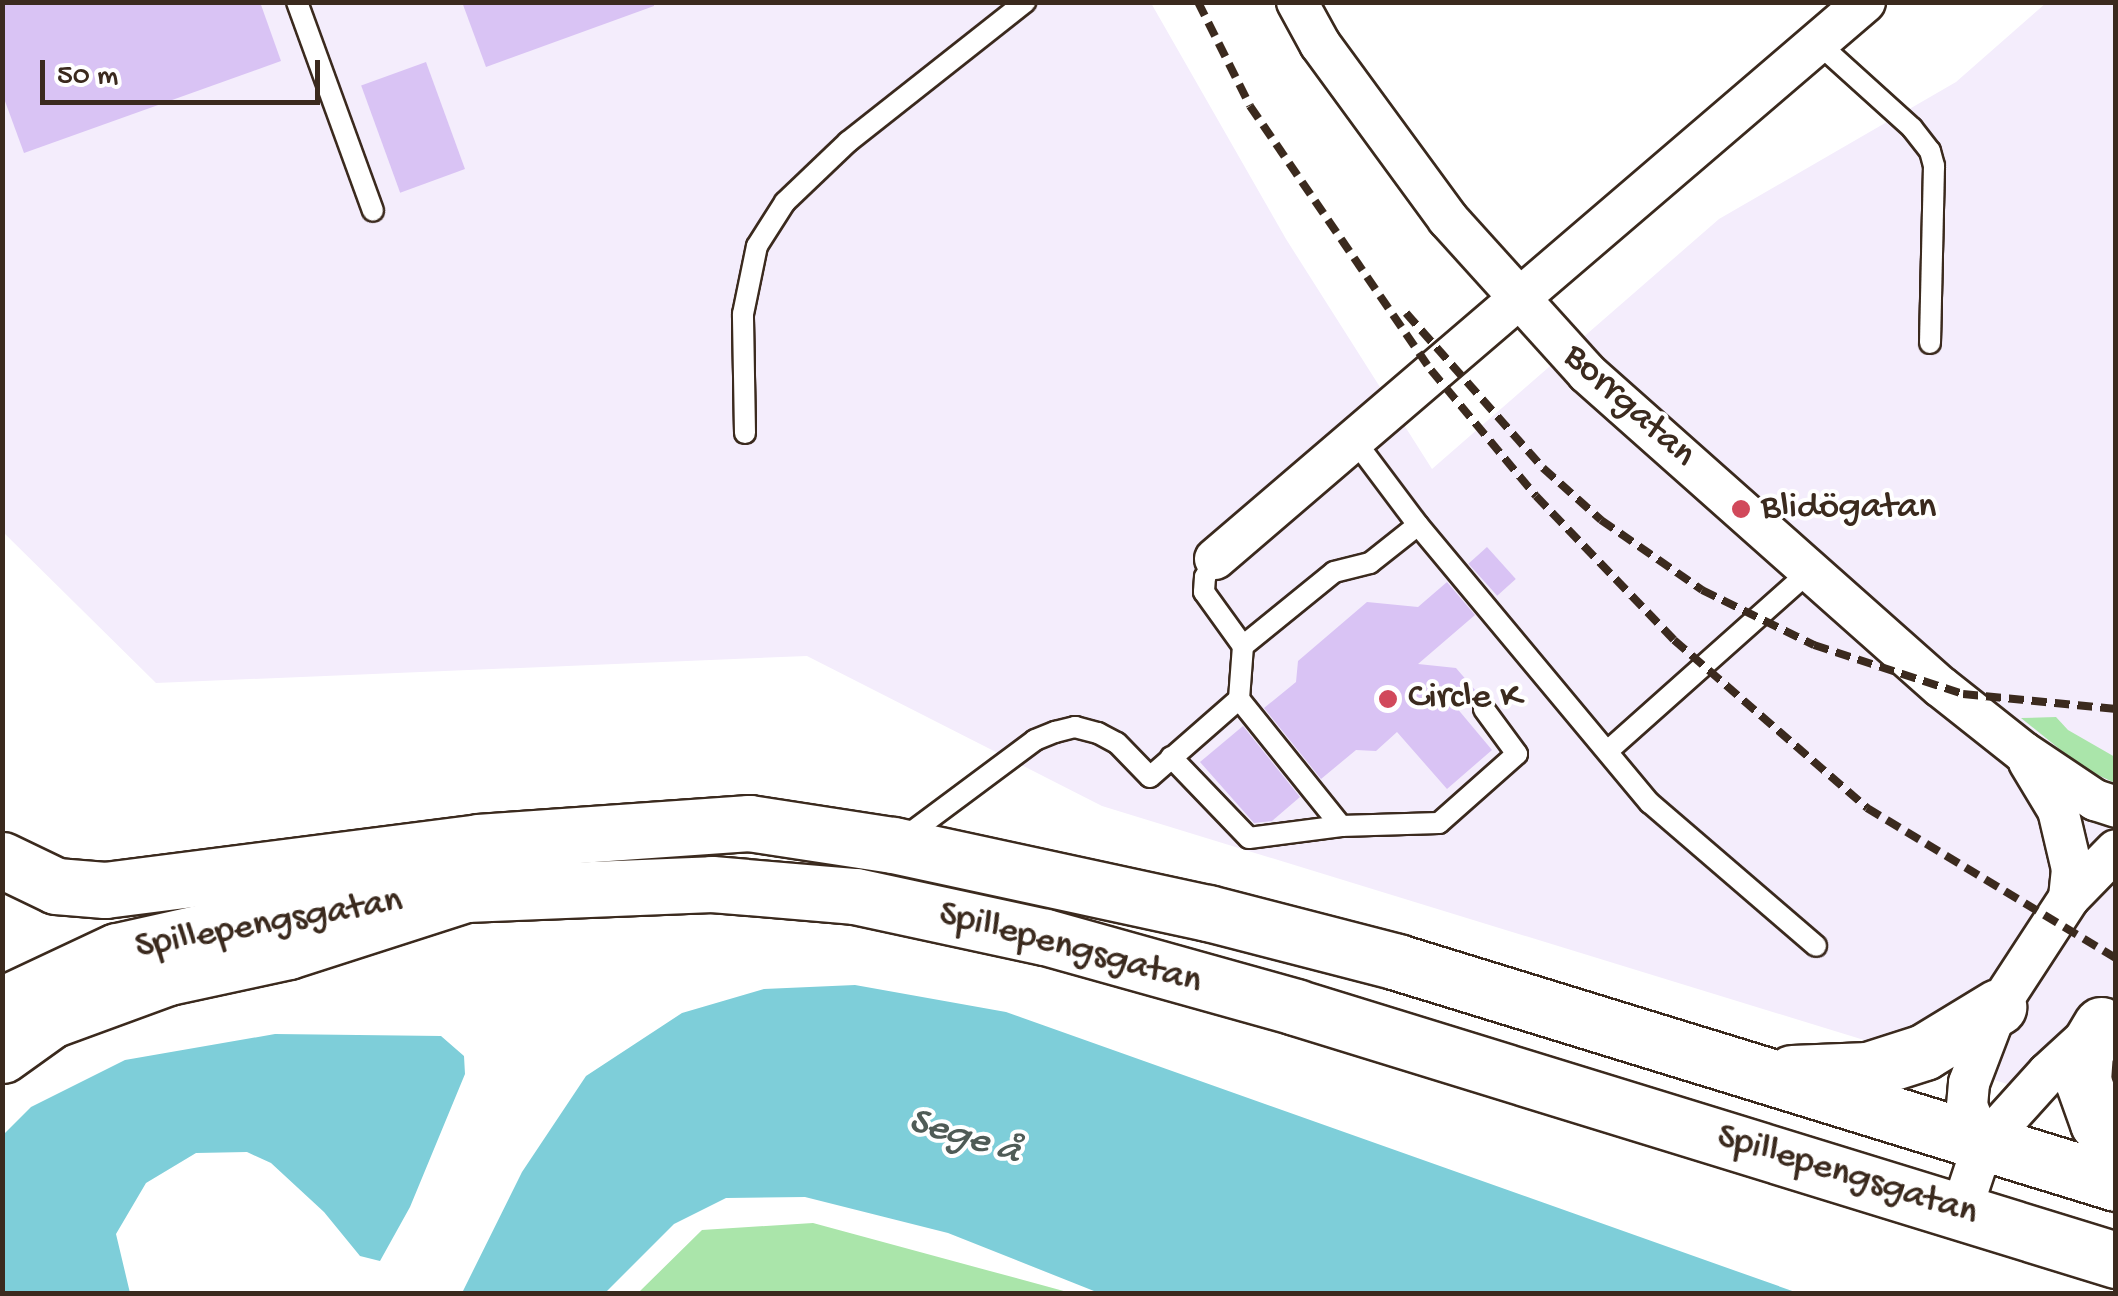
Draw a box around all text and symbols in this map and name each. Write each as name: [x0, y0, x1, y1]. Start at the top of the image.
scale bar: [45, 40, 325, 102]
text: 50 m: [57, 60, 118, 95]
street label: Borrgatan: [1552, 335, 1704, 479]
place label: Blidögatan: [1761, 486, 1936, 532]
marker: Blidögatan: [1730, 498, 1752, 520]
place label: Circle K: [1408, 676, 1521, 722]
marker: Circle K: [1377, 688, 1399, 710]
street label: Spillepengsgatan: [132, 879, 406, 971]
street label: Spillepengsgatan: [934, 892, 1206, 1006]
water label: Sege å: [902, 1098, 1026, 1178]
street label: Spillepengsgatan: [1711, 1115, 1983, 1237]

